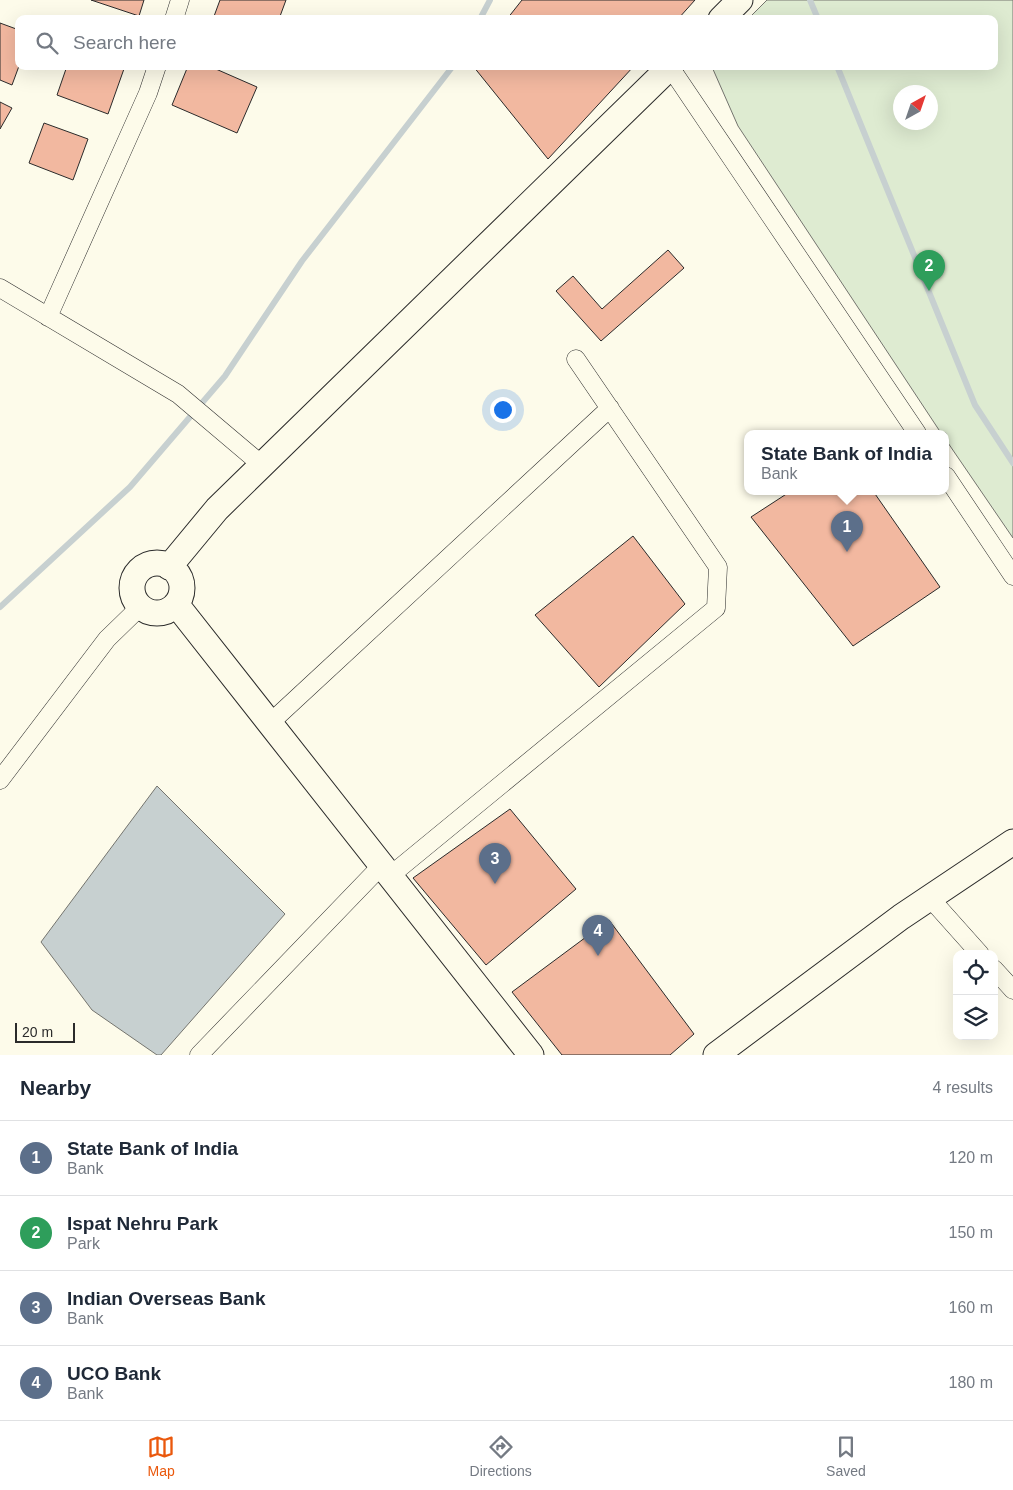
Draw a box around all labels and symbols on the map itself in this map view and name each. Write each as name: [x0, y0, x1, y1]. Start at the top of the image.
north arrow: [893, 85, 938, 130]
pin: 2: [913, 250, 945, 291]
your location: [490, 397, 516, 423]
pin: 1: [831, 511, 863, 552]
pin: 3: [479, 843, 511, 884]
pin: 4: [582, 915, 614, 956]
scale bar: [15, 1020, 75, 1043]

